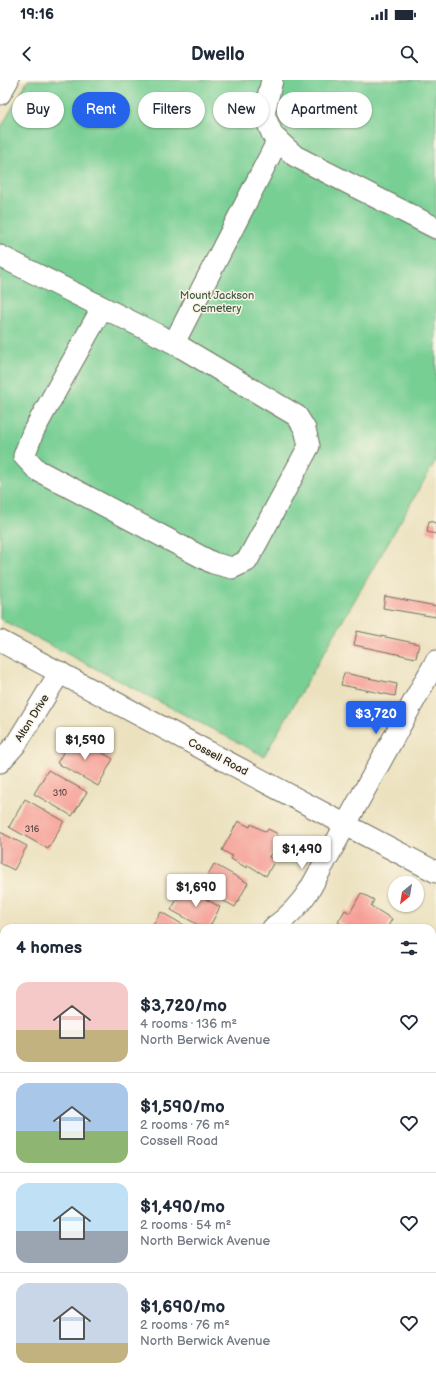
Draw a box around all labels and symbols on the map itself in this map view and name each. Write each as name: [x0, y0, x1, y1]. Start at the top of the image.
park label: Mount Jackson Cemetery: [180, 289, 254, 315]
street label: Alton Drive: [12, 691, 52, 744]
pin: $3,720: [343, 701, 409, 735]
pin: $1,590: [52, 727, 118, 761]
street label: Cossell Road: [186, 736, 250, 778]
house number: 310: [53, 788, 67, 799]
house number: 316: [25, 824, 40, 835]
pin: $1,490: [269, 836, 335, 870]
pin: $1,690: [163, 874, 229, 908]
north arrow: [388, 876, 424, 912]

